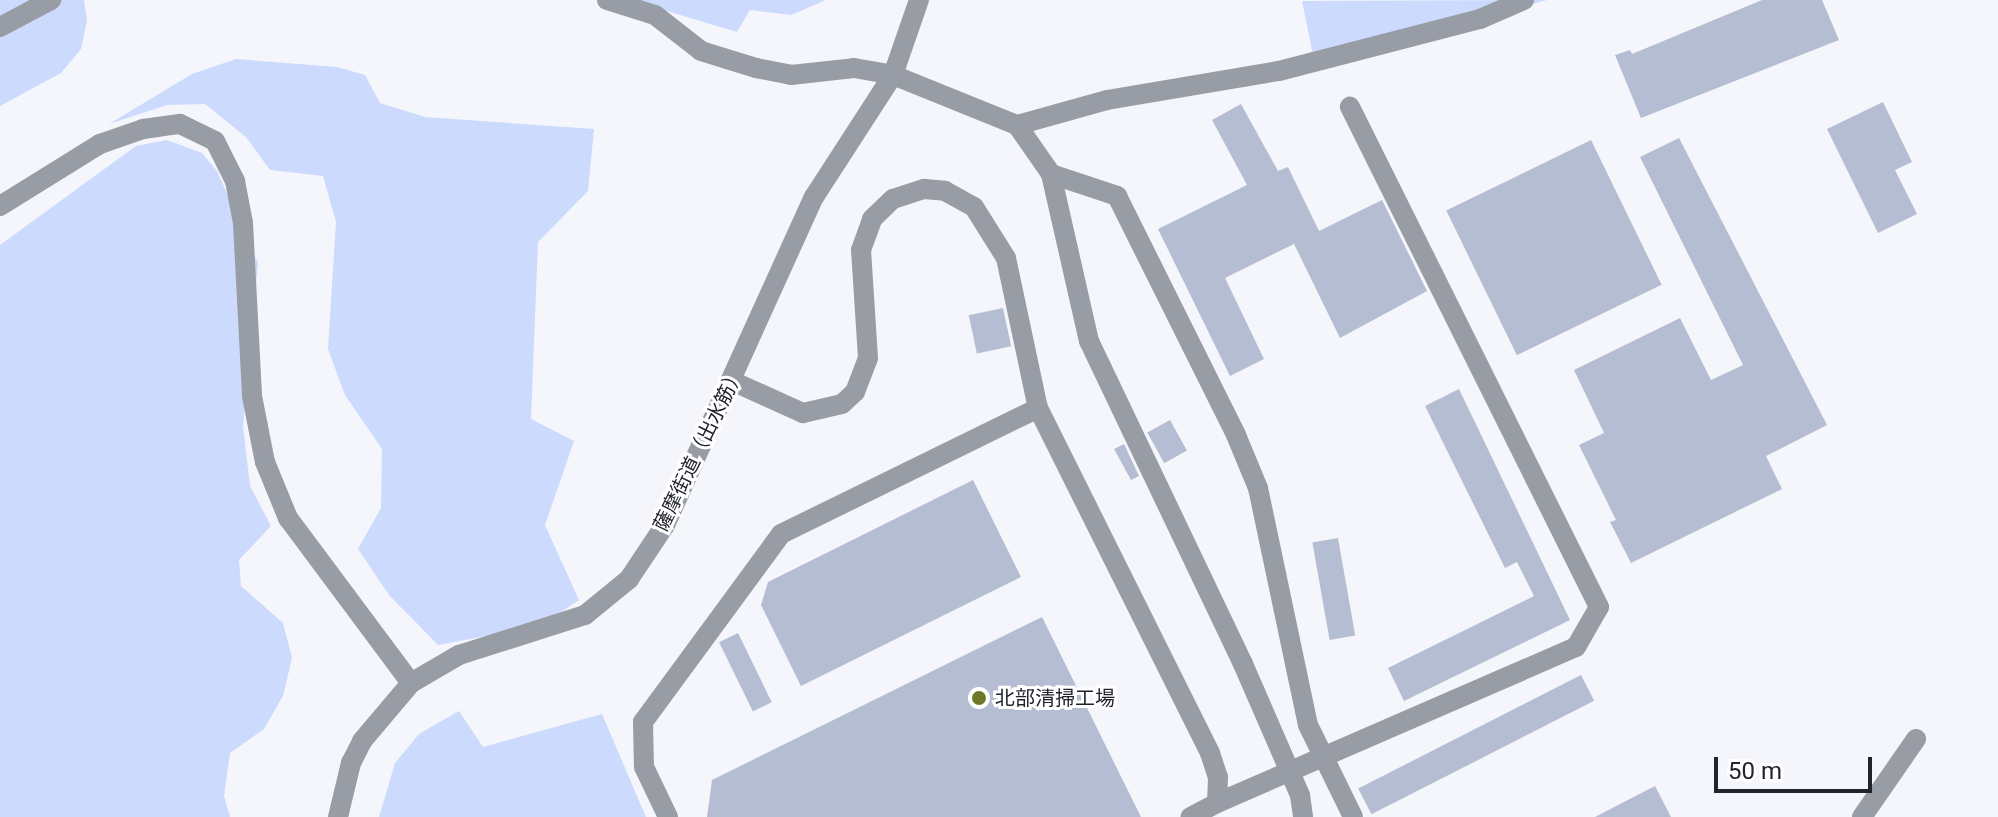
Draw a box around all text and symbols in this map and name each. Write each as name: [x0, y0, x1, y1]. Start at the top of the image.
street label: 薩摩街道（出水筋）: [649, 363, 749, 535]
place label: 北部清掃工場: [995, 686, 1115, 710]
marker: 北部清掃工場: [970, 689, 988, 707]
scale bar: [1718, 741, 1876, 791]
text: 50 m: [1728, 757, 1782, 785]

